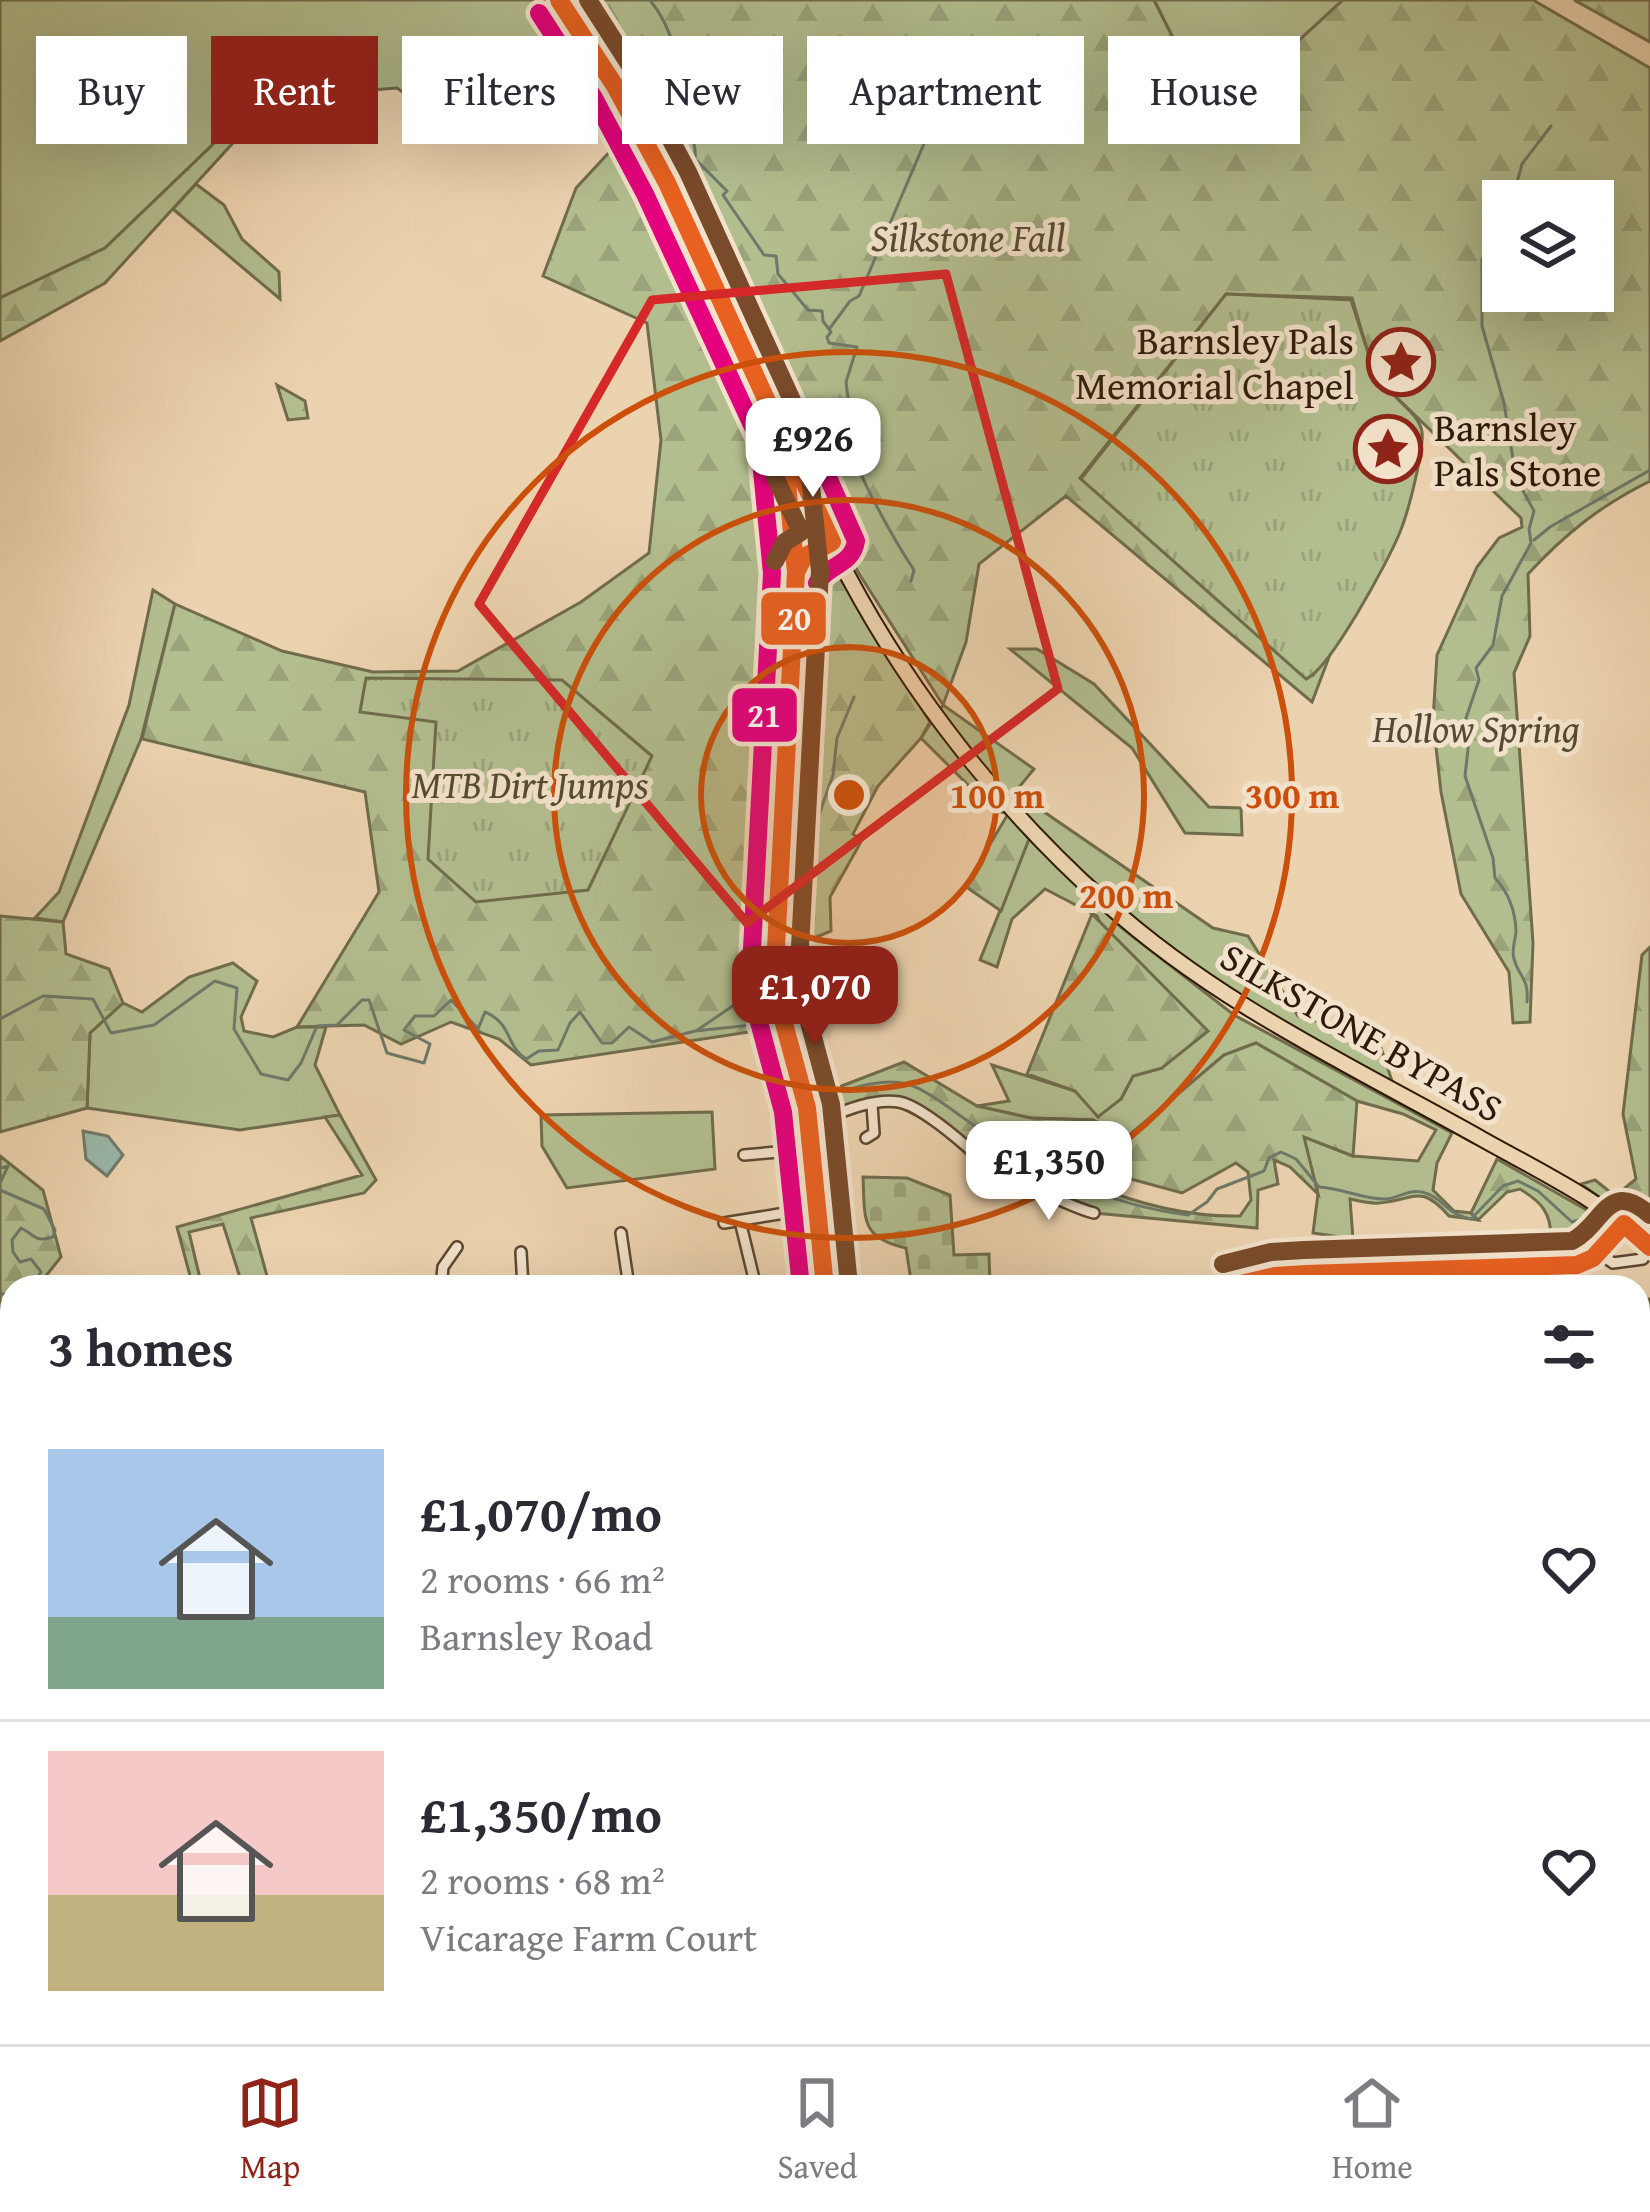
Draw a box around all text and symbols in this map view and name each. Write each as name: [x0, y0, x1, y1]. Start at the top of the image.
chip: Buy: [36, 36, 187, 144]
chip: Rent: [211, 36, 378, 144]
chip: Filters: [402, 36, 598, 144]
chip: New: [622, 36, 783, 144]
chip: Apartment: [807, 36, 1084, 144]
chip: House: [1108, 36, 1300, 144]
map controls: [1482, 180, 1614, 312]
button: layers: [1482, 180, 1614, 312]
park label: Silkstone Fall: [871, 208, 1065, 265]
place label: Barnsley Pals Memorial Chapel: [1075, 311, 1354, 413]
place icon: Barnsley Pals Memorial Chapel: [1366, 327, 1436, 397]
pin: £926: [742, 398, 884, 500]
place label: Barnsley Pals Stone: [1434, 398, 1601, 500]
text: £926: [773, 408, 853, 465]
place icon: Barnsley Pals Stone: [1353, 414, 1423, 484]
line badge: 20: [759, 590, 828, 647]
text: 20: [777, 594, 811, 642]
line badge: 21: [730, 686, 799, 744]
text: 21: [747, 691, 781, 739]
park label: Hollow Spring: [1371, 699, 1580, 756]
park label: MTB Dirt Jumps: [412, 755, 648, 812]
text: 100 m: [950, 768, 1045, 821]
text: 300 m: [1245, 768, 1340, 821]
centre of rings: [828, 774, 870, 816]
text: 200 m: [1079, 868, 1174, 921]
street label: SILKSTONE BYPASS: [1211, 928, 1514, 1136]
pin: £1,070: [717, 946, 913, 1048]
text: £1,070: [759, 956, 871, 1013]
pin: £1,350: [951, 1121, 1147, 1223]
text: £1,350: [993, 1131, 1105, 1188]
text: 3 homes: [48, 1310, 234, 1385]
icon: filters: [1536, 1314, 1602, 1380]
text: £1,070/mo: [420, 1475, 662, 1550]
icon: home: [144, 1497, 288, 1641]
icon: heart: [1536, 1536, 1602, 1602]
text: 2 rooms · 66 m²: [420, 1550, 665, 1607]
text: Barnsley Road: [420, 1607, 653, 1664]
text: £1,350/mo: [420, 1776, 662, 1851]
icon: home: [144, 1799, 288, 1943]
icon: heart: [1536, 1838, 1602, 1904]
text: 2 rooms · 68 m²: [420, 1851, 665, 1908]
text: Vicarage Farm Court: [420, 1908, 757, 1965]
tab: Map: [237, 2070, 303, 2190]
tab: Saved: [777, 2070, 857, 2190]
tab: Home: [1332, 2070, 1413, 2190]

